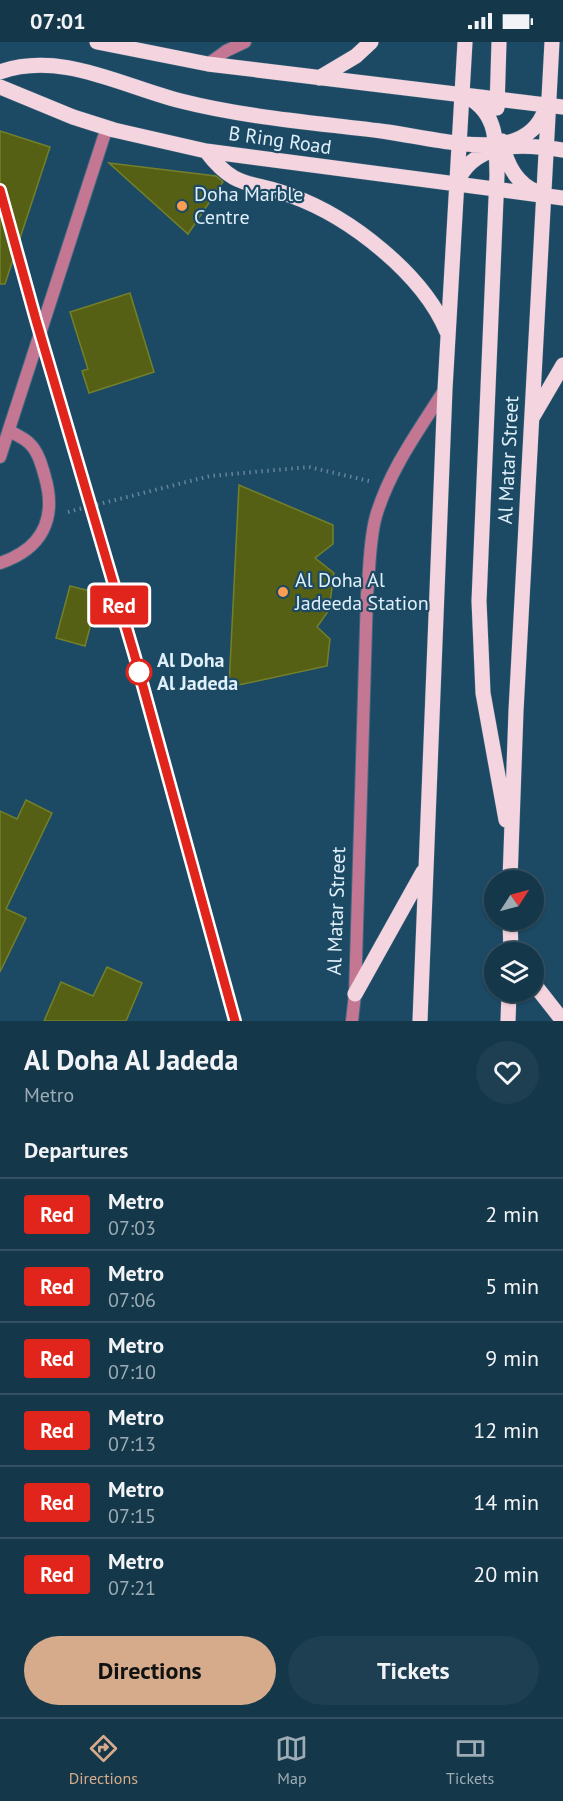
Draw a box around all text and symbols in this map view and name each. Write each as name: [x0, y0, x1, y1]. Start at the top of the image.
text: 07:01: [30, 7, 86, 35]
street label: B Ring Road: [227, 120, 333, 160]
place label: Doha Marble Centre: [194, 181, 303, 230]
marker: Doha Marble Centre: [175, 199, 189, 213]
street label: Al Matar Street: [492, 395, 524, 525]
place label: Al Doha Al Jadeeda Station: [294, 567, 429, 616]
marker: Al Doha Al Jadeeda Station: [276, 585, 290, 599]
line badge: Red: [84, 586, 154, 624]
text: Red: [102, 592, 136, 619]
place label: Al Doha Al Jadeda: [157, 647, 238, 696]
marker: Al Doha Al Jadeda: [126, 659, 152, 685]
street label: Al Matar Street: [321, 846, 351, 976]
north arrow: [484, 870, 544, 930]
map controls: [484, 870, 544, 1002]
button: layers: [484, 942, 544, 1002]
text: Al Doha Al Jadeda: [24, 1041, 238, 1078]
button: heart: [476, 1041, 539, 1104]
text: Metro: [24, 1082, 74, 1108]
text: Departures: [24, 1136, 128, 1164]
text: Metro: [108, 1187, 164, 1215]
text: 2 min: [485, 1200, 539, 1228]
text: Red: [40, 1201, 74, 1228]
text: 07:03: [108, 1215, 156, 1241]
text: Metro: [108, 1259, 164, 1287]
text: 5 min: [485, 1272, 539, 1300]
text: Red: [40, 1273, 74, 1300]
text: 07:06: [108, 1287, 156, 1313]
text: Metro: [108, 1331, 164, 1359]
text: 9 min: [485, 1344, 539, 1372]
text: Red: [40, 1345, 74, 1372]
text: 07:10: [108, 1359, 156, 1385]
text: Metro: [108, 1403, 164, 1431]
text: 12 min: [473, 1416, 539, 1444]
text: Red: [40, 1417, 74, 1444]
text: 07:13: [108, 1431, 156, 1457]
text: Metro: [108, 1475, 164, 1503]
text: 14 min: [473, 1488, 539, 1516]
text: Red: [40, 1489, 74, 1516]
text: 07:15: [108, 1503, 156, 1529]
text: Metro: [108, 1547, 164, 1575]
text: 20 min: [473, 1560, 539, 1588]
text: Red: [40, 1561, 74, 1588]
text: 07:21: [108, 1575, 156, 1601]
button: Directions: [24, 1636, 276, 1705]
button: Tickets: [288, 1636, 539, 1705]
tab: Directions: [69, 1732, 138, 1788]
tab: Map: [275, 1732, 308, 1788]
tab: Tickets: [446, 1732, 494, 1788]

